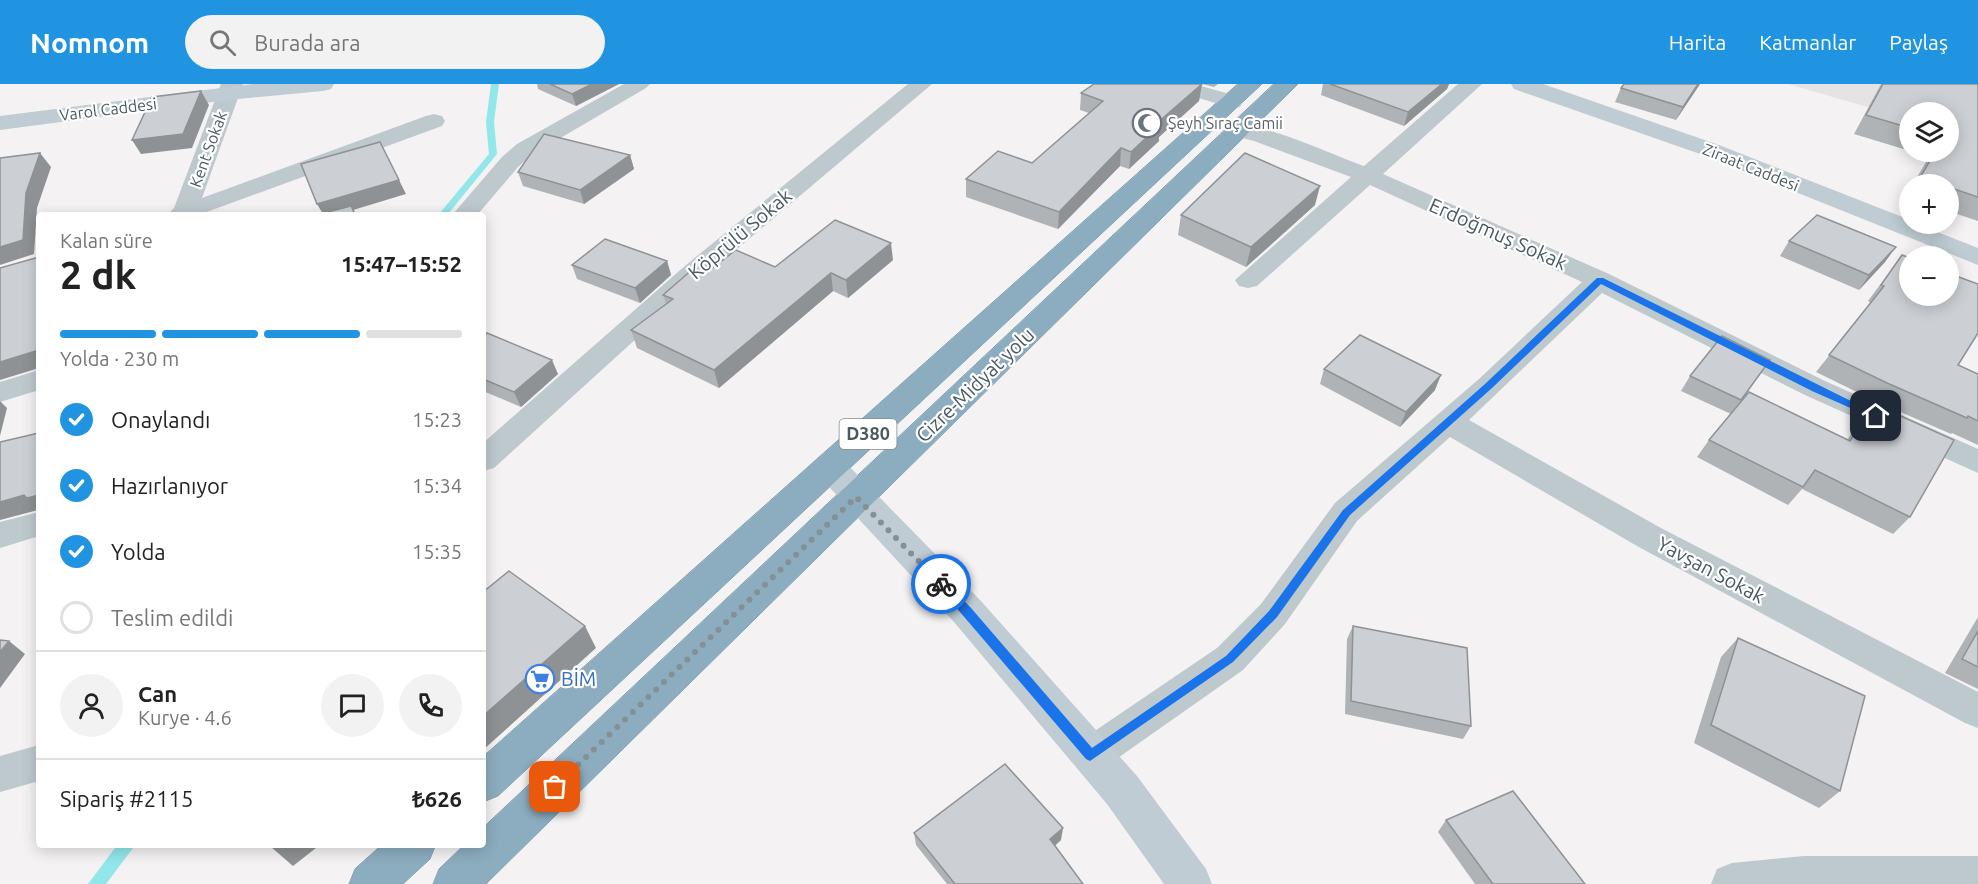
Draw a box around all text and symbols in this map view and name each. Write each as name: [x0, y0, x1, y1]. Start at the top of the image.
search box: [185, 15, 605, 69]
icon: search: [206, 26, 239, 59]
text: Nomnom: [30, 27, 149, 58]
text: Burada ara: [254, 30, 361, 55]
text: Harita: [1669, 30, 1726, 54]
text: Katmanlar: [1759, 30, 1856, 54]
text: Paylaş: [1889, 30, 1948, 54]
street label: Varol Caddesi: [58, 94, 158, 124]
map controls: [1899, 102, 1959, 306]
button: layers: [1899, 102, 1959, 162]
mosque icon: Şeyh Sıraç Camii: [1131, 107, 1163, 139]
street label: Kent Sokak: [186, 109, 230, 189]
place label: Şeyh Sıraç Camii: [1168, 114, 1283, 132]
street label: Ziraat Caddesi: [1700, 140, 1802, 194]
button: +: [1899, 174, 1959, 234]
street label: Köprülü Sokak: [683, 184, 796, 284]
street label: Erdoğmuş Sokak: [1426, 193, 1571, 274]
text: Kalan süre: [60, 229, 153, 252]
button: −: [1899, 246, 1959, 306]
text: 15:47–15:52: [341, 251, 462, 276]
text: 2 dk: [60, 253, 136, 296]
street label: Cizre-Midyat yolu: [911, 323, 1038, 447]
text: Yolda · 230 m: [60, 347, 179, 370]
pin: [1850, 390, 1901, 441]
icon: home: [1859, 399, 1892, 432]
icon: check: [60, 403, 93, 436]
text: Onaylandı: [111, 407, 210, 432]
text: 15:23: [412, 408, 462, 431]
road number: D380: [840, 419, 896, 449]
icon: check: [60, 469, 93, 502]
text: Hazırlanıyor: [111, 473, 228, 498]
text: 15:34: [412, 474, 462, 497]
street label: Yavşan Sokak: [1654, 532, 1769, 608]
icon: check: [60, 535, 93, 568]
text: Yolda: [111, 539, 166, 564]
text: 15:35: [412, 540, 462, 563]
courier: [911, 554, 971, 614]
icon: bike: [925, 568, 958, 601]
text: Teslim edildi: [111, 605, 233, 630]
supermarket icon: BİM: [524, 663, 556, 695]
place label: BİM: [561, 667, 596, 690]
button: person: [60, 674, 123, 737]
button: chat: [321, 674, 384, 737]
button: phone: [399, 674, 462, 737]
text: Can: [138, 681, 177, 706]
text: Kurye · 4.6: [138, 706, 232, 729]
pin: [529, 761, 580, 812]
icon: bag: [538, 770, 571, 803]
text: Sipariş #2115: [60, 786, 193, 811]
text: ₺626: [412, 786, 462, 811]

